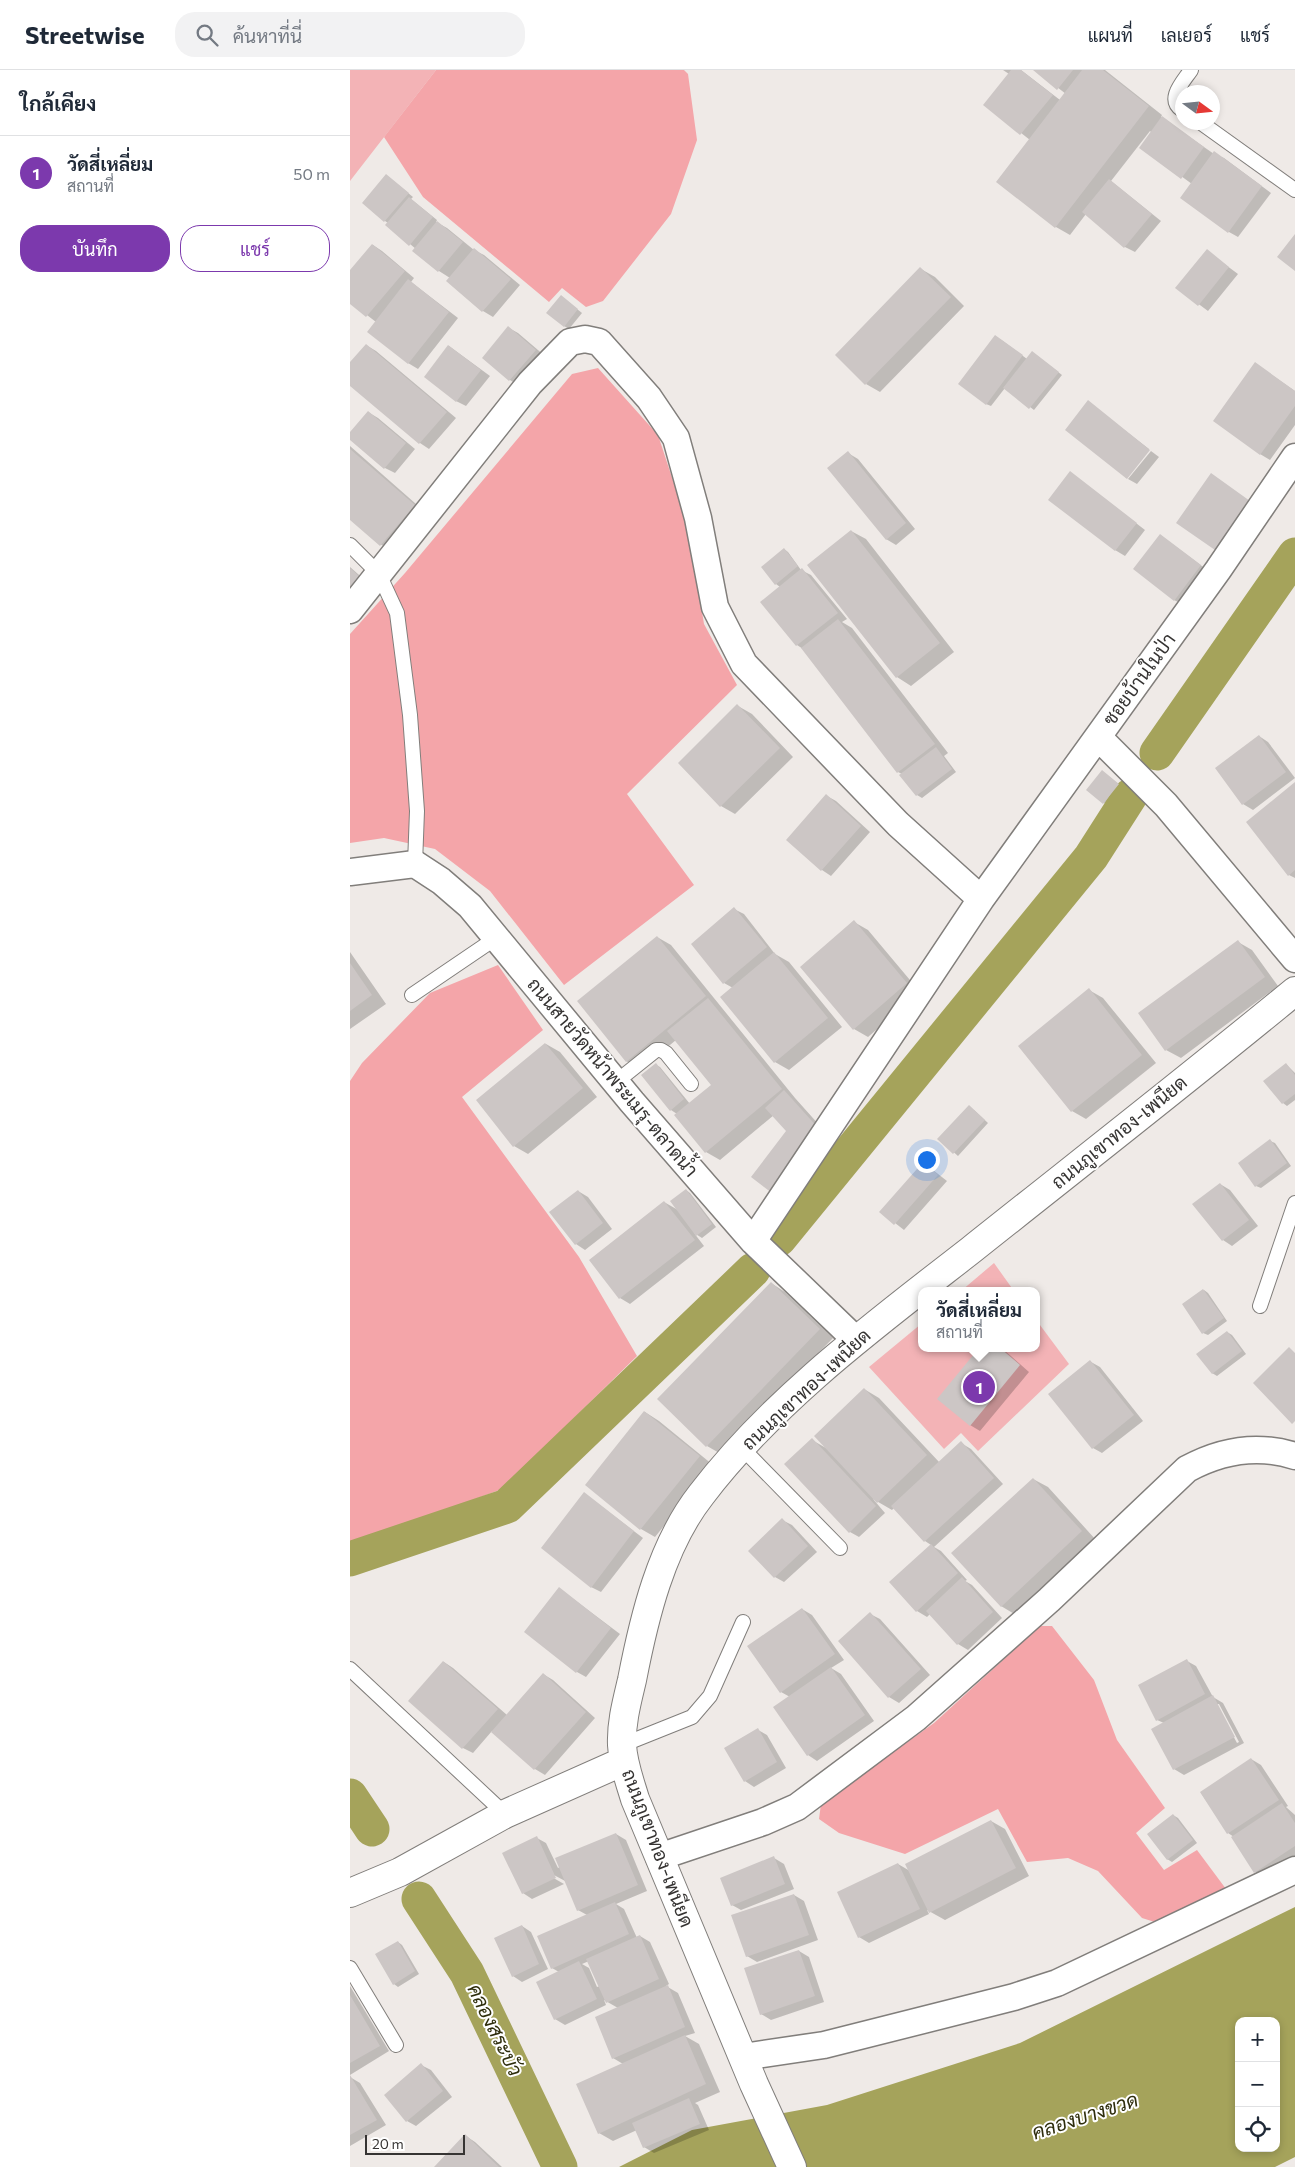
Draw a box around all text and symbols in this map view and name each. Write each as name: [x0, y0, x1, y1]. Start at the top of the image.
search box: [175, 12, 525, 57]
text: Streetwise: [25, 20, 145, 49]
icon: search: [193, 21, 221, 49]
text: ค้นหาที่นี่: [233, 24, 302, 47]
text: แผนที่: [1088, 24, 1133, 46]
text: เลเยอร์: [1161, 24, 1212, 46]
text: แชร์: [1240, 24, 1270, 46]
north arrow: [1175, 85, 1220, 130]
text: ใกล้เคียง: [20, 90, 96, 115]
text: วัดสี่เหลี่ยม: [67, 152, 153, 175]
text: 1: [32, 164, 40, 183]
text: 50 m: [293, 164, 330, 183]
text: สถานที่: [67, 176, 114, 195]
button: บันทึก: [20, 225, 170, 272]
button: แชร์: [180, 225, 330, 272]
street label: ซอยบ้านในป่า: [1097, 628, 1180, 729]
street label: ถนนสายวัดหน้าพระเมรุ-ตลาดน้ำ: [522, 971, 706, 1182]
street label: ถนนภูเขาทอง-เพนียด: [1046, 1070, 1193, 1196]
your location: [914, 1147, 940, 1173]
popup: [918, 1287, 1040, 1352]
text: วัดสี่เหลี่ยม: [936, 1298, 1022, 1321]
text: สถานที่: [936, 1322, 983, 1341]
street label: ถนนภูเขาทอง-เพนียด: [737, 1323, 877, 1456]
pin: 1: [963, 1368, 995, 1406]
street label: ถนนภูเขาทอง-เพนียด: [615, 1766, 699, 1931]
water label: คลองสระบัว: [463, 1980, 529, 2080]
map controls: [1235, 2017, 1280, 2152]
button: +: [1235, 2017, 1280, 2062]
button: −: [1235, 2062, 1280, 2107]
water label: คลองบางขวด: [1029, 2087, 1141, 2143]
button: locate: [1235, 2107, 1280, 2152]
scale bar: [365, 2132, 465, 2155]
text: 20 m: [372, 2135, 404, 2152]

